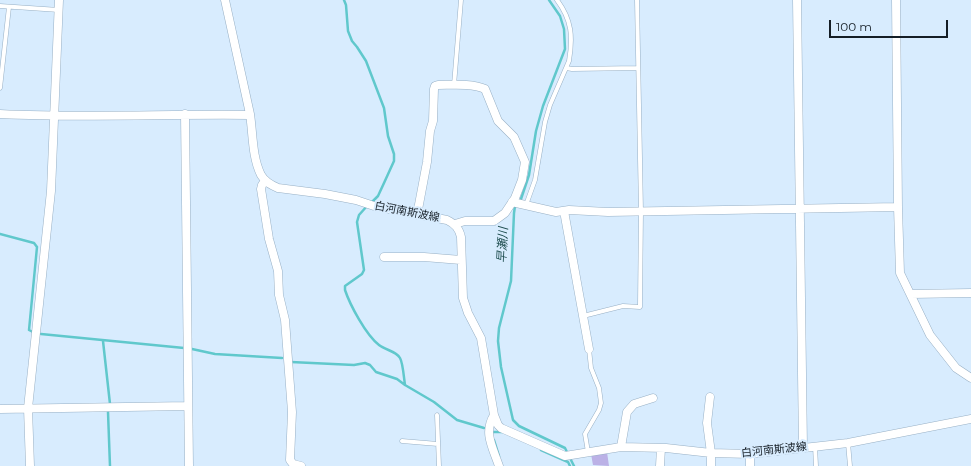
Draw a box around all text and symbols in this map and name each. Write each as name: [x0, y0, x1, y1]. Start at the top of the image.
scale bar: [831, 12, 950, 38]
text: 100 m: [836, 19, 872, 34]
street label: 白河南斯波線: [373, 199, 441, 225]
water label: 早瀬川: [495, 227, 511, 263]
street label: 白河南斯波線: [740, 440, 808, 460]

